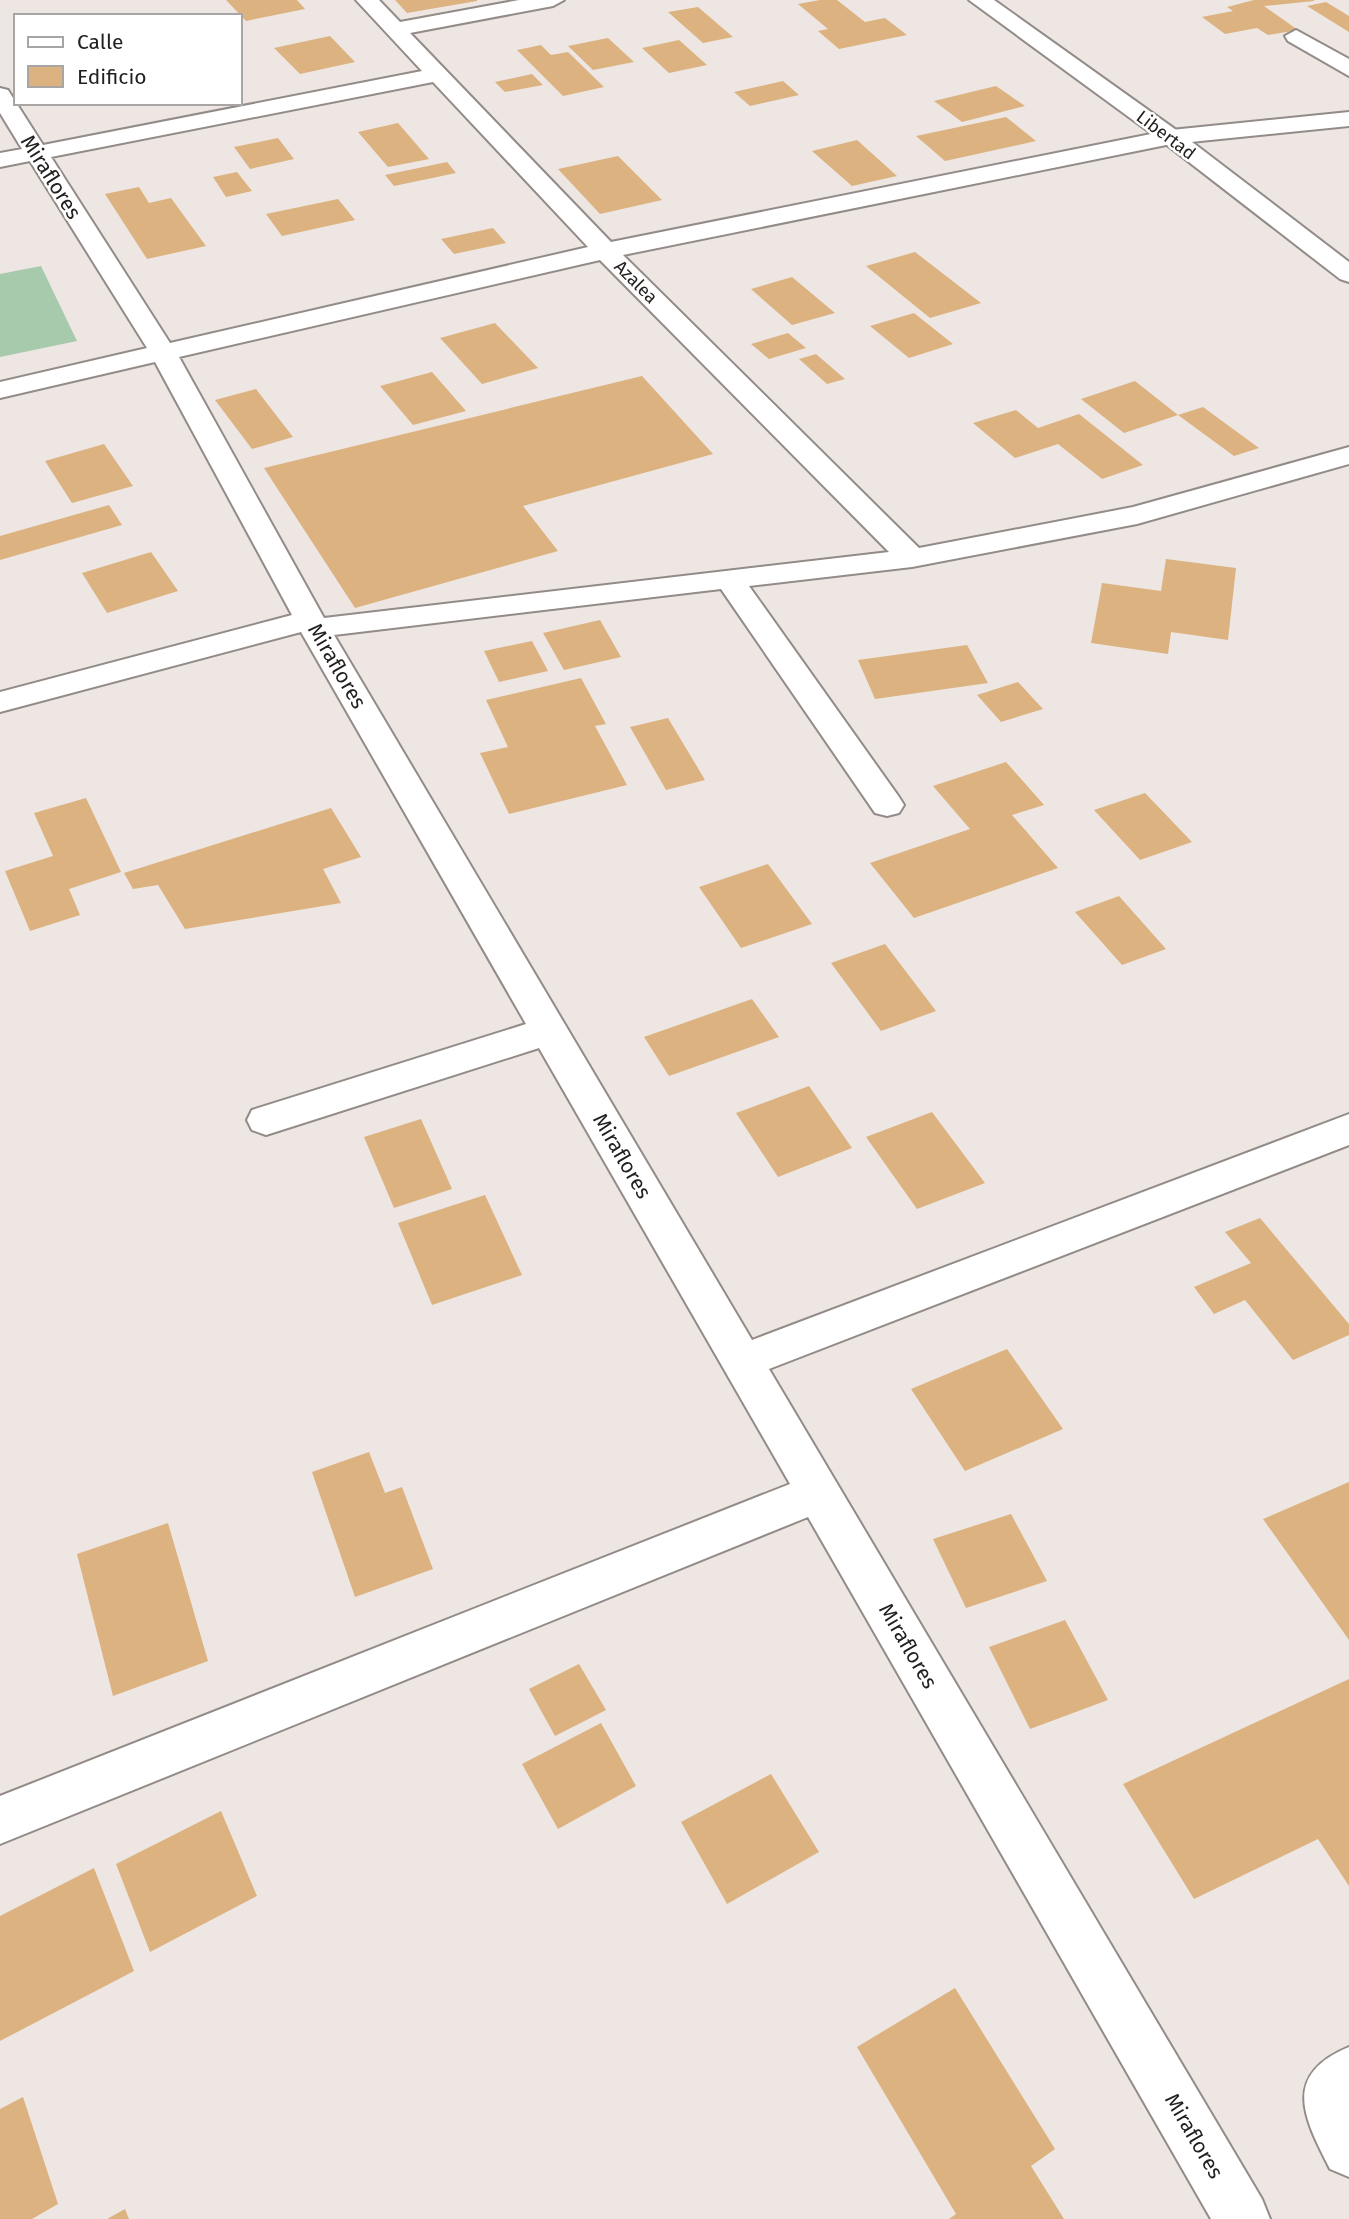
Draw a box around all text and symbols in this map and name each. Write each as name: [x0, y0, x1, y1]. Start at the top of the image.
legend: [14, 14, 242, 105]
text: Calle: [77, 29, 123, 55]
text: Edificio: [77, 64, 147, 90]
street label: Libertad: [1132, 106, 1200, 164]
street label: Miraflores: [15, 130, 87, 224]
street label: Azalea: [610, 256, 662, 308]
street label: Miraflores: [302, 619, 372, 714]
street label: Miraflores: [587, 1109, 657, 1204]
street label: Miraflores: [873, 1599, 943, 1694]
street label: Miraflores: [1159, 2089, 1229, 2184]

